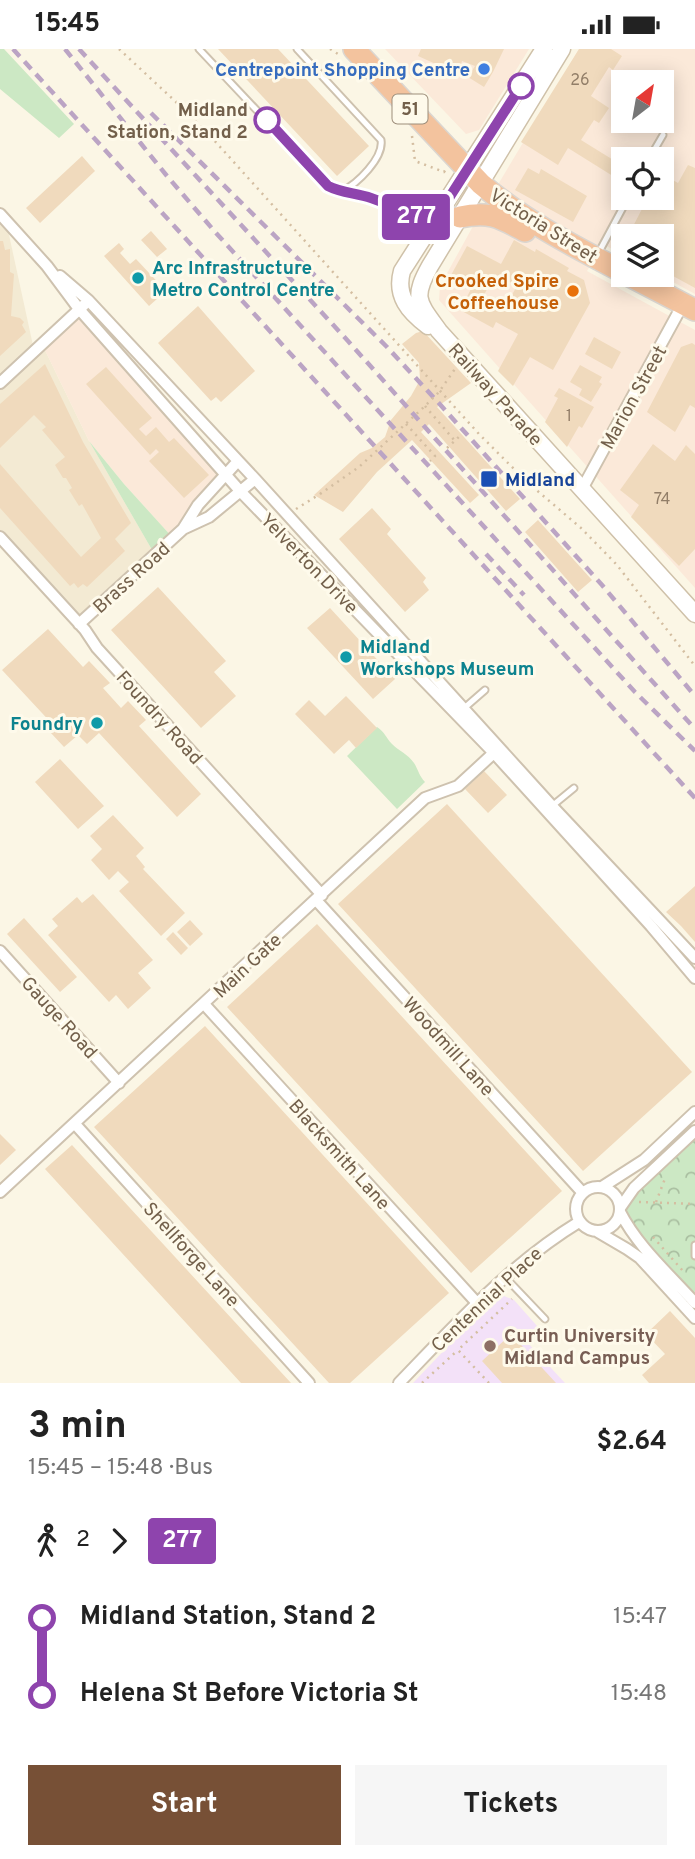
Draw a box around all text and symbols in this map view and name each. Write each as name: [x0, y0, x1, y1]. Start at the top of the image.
text: 15:45: [35, 8, 100, 41]
place label: Centrepoint Shopping Centre: [215, 59, 470, 83]
marker: Centrepoint Shopping Centre: [476, 61, 492, 77]
north arrow: [611, 70, 674, 133]
map controls: [611, 70, 674, 287]
house number: 26: [570, 71, 590, 91]
unlabelled marker: [508, 73, 534, 99]
road number: 51: [392, 95, 428, 123]
place label: Midland Station, Stand 2: [107, 99, 248, 145]
marker: Midland Station, Stand 2: [254, 107, 280, 133]
button: locate: [611, 147, 674, 210]
street label: Victoria Street: [484, 184, 601, 269]
line badge: 277: [376, 194, 456, 240]
text: 277: [396, 202, 436, 232]
button: layers: [611, 224, 674, 287]
place label: Arc Infrastructure Metro Control Centre: [152, 257, 335, 303]
marker: Arc Infrastructure Metro Control Centre: [130, 270, 146, 286]
place label: Crooked Spire Coffeehouse: [435, 270, 559, 316]
marker: Crooked Spire Coffeehouse: [565, 283, 581, 299]
street label: Railway Parade: [442, 339, 547, 452]
street label: Marion Street: [596, 342, 673, 454]
house number: 1: [566, 407, 572, 427]
marker: Midland: [479, 469, 499, 489]
place label: Midland: [505, 469, 575, 493]
house number: 74: [654, 490, 670, 510]
street label: Yelverton Drive: [254, 509, 363, 620]
street label: Brass Road: [89, 538, 176, 619]
place label: Midland Workshops Museum: [360, 636, 534, 682]
marker: Midland Workshops Museum: [338, 649, 354, 665]
street label: Foundry Road: [110, 666, 207, 770]
place label: Foundry: [10, 713, 83, 737]
marker: Foundry: [89, 715, 105, 731]
street label: Main Gate: [209, 929, 288, 1004]
street label: Gauge Road: [15, 972, 102, 1065]
street label: Woodmill Lane: [397, 993, 498, 1102]
street label: Blacksmith Lane: [282, 1095, 395, 1216]
street label: Shellforge Lane: [137, 1198, 244, 1313]
street label: Centennial Place: [427, 1243, 548, 1358]
place label: Curtin University Midland Campus: [504, 1325, 656, 1371]
marker: Curtin University Midland Campus: [482, 1338, 498, 1354]
text: 3 min: [28, 1403, 127, 1452]
text: $2.64: [596, 1426, 667, 1459]
text: 15:45 – 15:48 · Bus: [28, 1454, 213, 1483]
icon: walk: [28, 1522, 66, 1560]
icon: forward: [100, 1522, 138, 1560]
text: 2: [76, 1526, 90, 1555]
text: 277: [162, 1526, 202, 1556]
text: Midland Station, Stand 2: [80, 1601, 376, 1634]
text: 15:47: [613, 1603, 667, 1632]
text: Helena St Before Victoria St: [80, 1678, 418, 1711]
text: 15:48: [611, 1680, 667, 1709]
button: Start: [28, 1765, 341, 1845]
button: Tickets: [355, 1765, 667, 1845]

